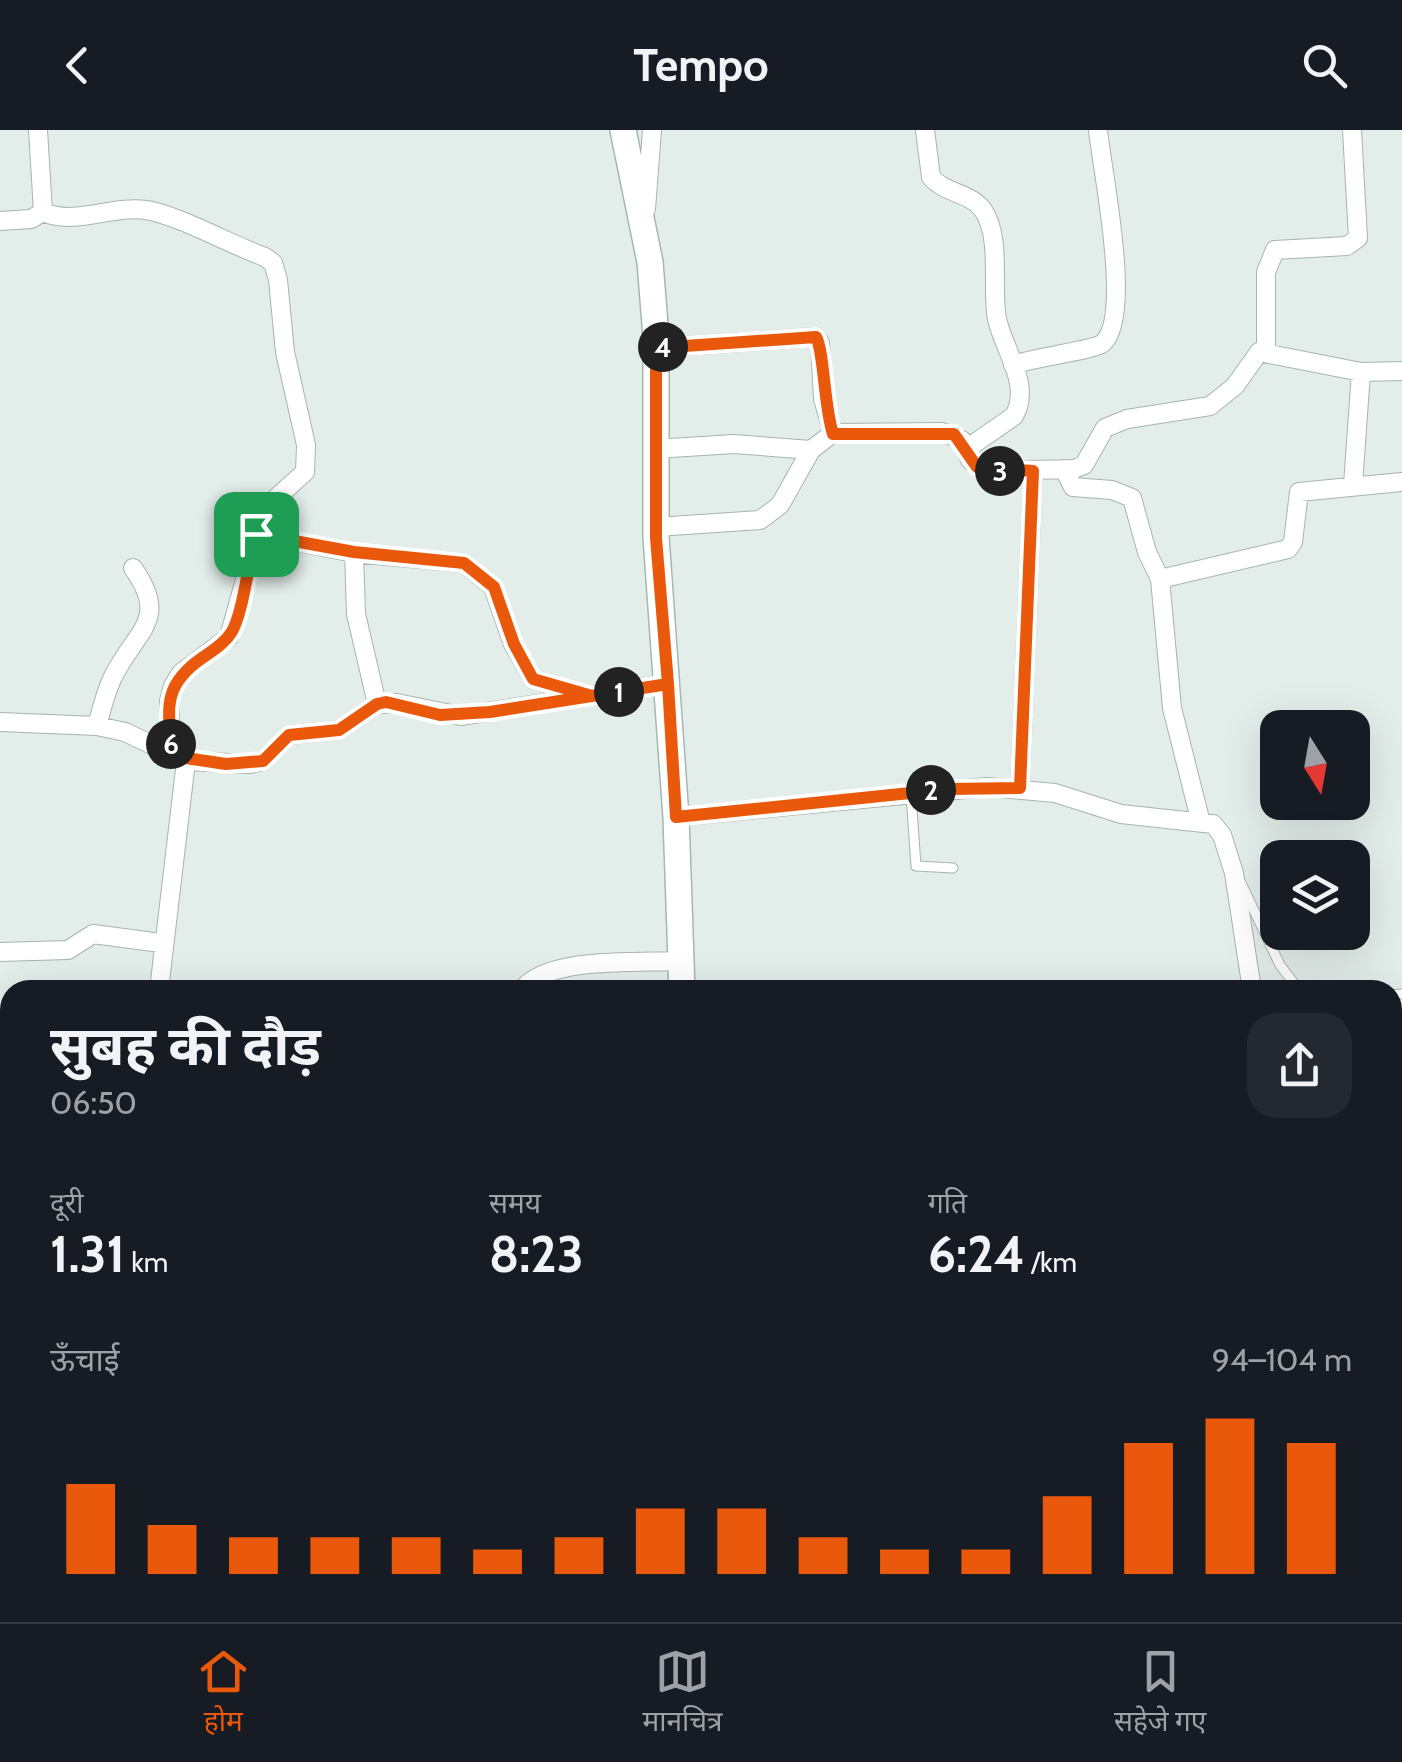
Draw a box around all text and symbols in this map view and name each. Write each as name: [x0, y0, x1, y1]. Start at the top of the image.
icon: back: [50, 38, 105, 93]
text: Tempo: [633, 38, 769, 92]
icon: search: [1297, 38, 1352, 93]
pin: 4: [638, 322, 688, 372]
text: 4: [654, 330, 672, 364]
pin: 3: [975, 446, 1025, 496]
text: 3: [992, 454, 1008, 488]
pin: [214, 492, 299, 577]
icon: arrive: [229, 507, 284, 562]
pin: 1: [594, 667, 644, 717]
text: 1: [614, 675, 624, 709]
north arrow: [1260, 710, 1370, 820]
map controls: [1260, 710, 1370, 950]
pin: 6: [146, 719, 196, 769]
text: 6: [163, 727, 179, 761]
pin: 2: [906, 765, 956, 815]
text: 2: [924, 773, 938, 807]
button: layers: [1260, 840, 1370, 950]
text: सुबह की दौड़: [50, 1012, 321, 1079]
button: share: [1247, 1013, 1352, 1118]
text: 06:50: [50, 1083, 137, 1122]
text: दूरी: [50, 1186, 84, 1220]
text: समय: [489, 1186, 541, 1220]
text: गति: [928, 1186, 967, 1220]
text: 1.31: [50, 1224, 125, 1285]
text: 8:23: [489, 1224, 584, 1285]
text: 6:24: [928, 1224, 1025, 1285]
text: km: [125, 1245, 168, 1279]
text: /km: [1025, 1245, 1077, 1279]
text: ऊँचाई: [50, 1340, 119, 1379]
text: 94–104 m: [1212, 1340, 1352, 1379]
tab: होम: [196, 1644, 251, 1742]
tab: मानचित्र: [642, 1644, 722, 1742]
tab: सहेजे गए: [1114, 1644, 1206, 1742]

